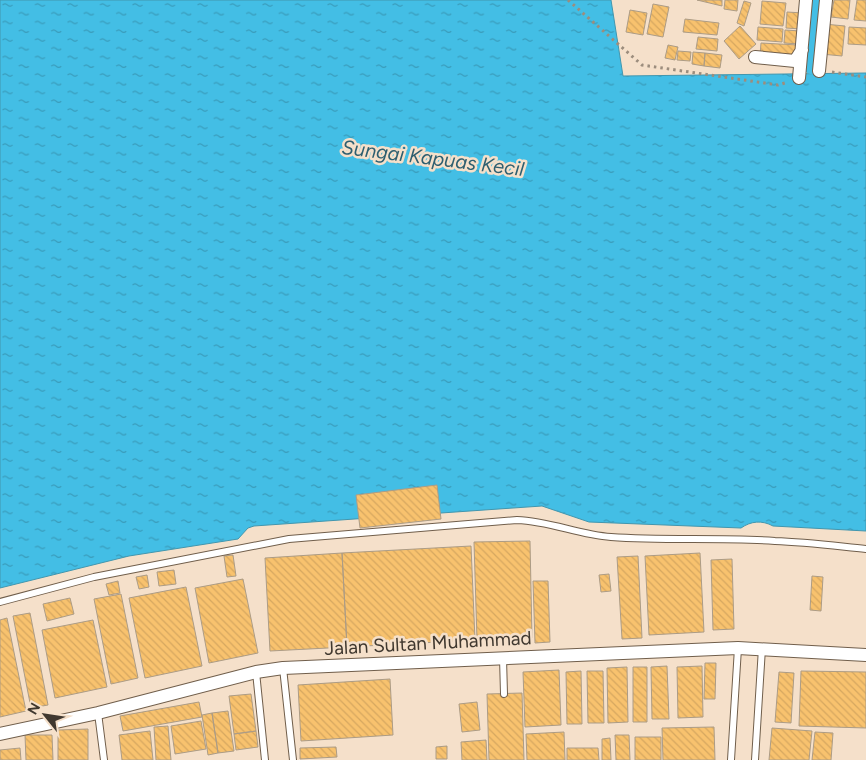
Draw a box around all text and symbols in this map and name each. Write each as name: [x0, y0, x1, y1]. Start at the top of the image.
water label: Sungai Kapuas Kecil: [340, 135, 526, 181]
street label: Jalan Sultan Muhammad: [324, 626, 532, 660]
north arrow: [20, 690, 70, 740]
text: N: [24, 700, 44, 718]

